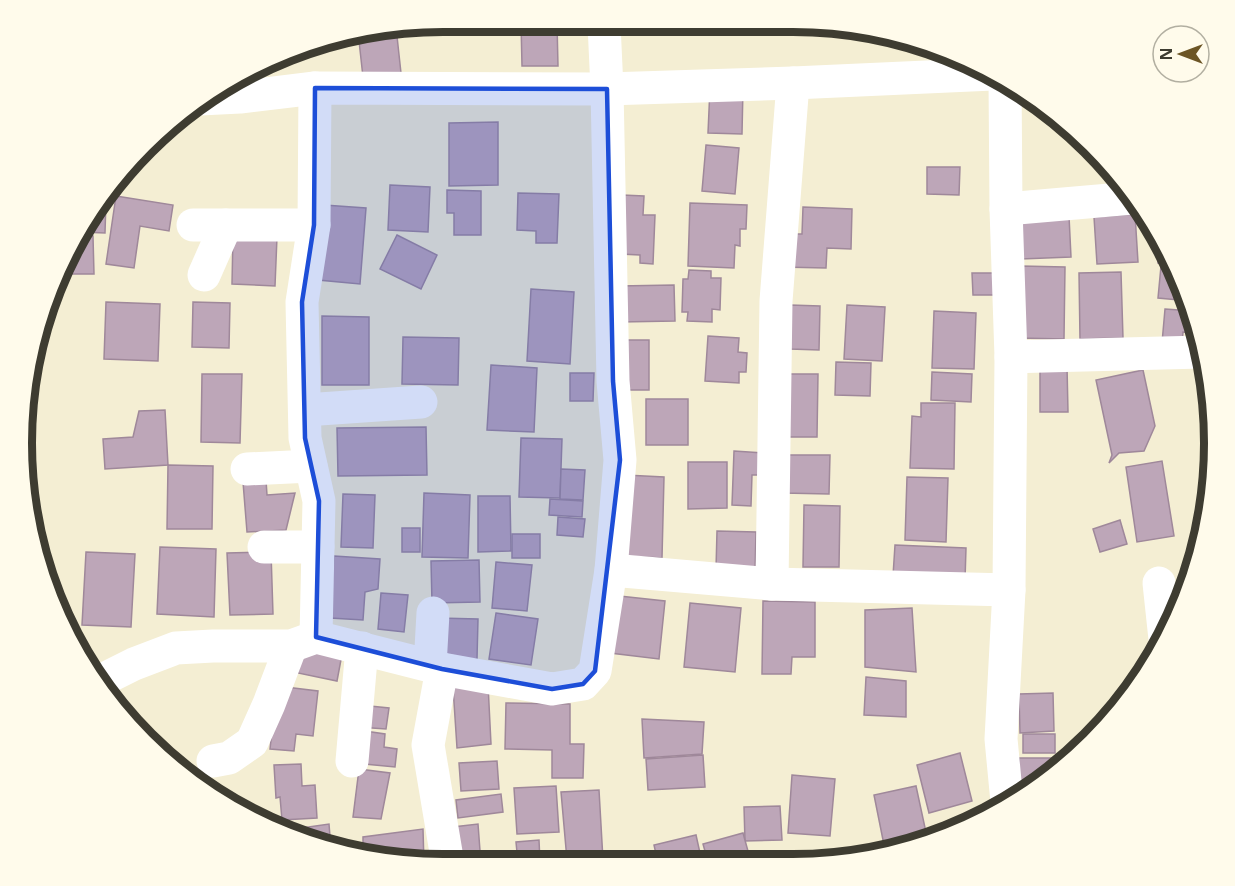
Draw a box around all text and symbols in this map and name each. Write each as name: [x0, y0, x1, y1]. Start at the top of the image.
north arrow: [1151, 24, 1211, 84]
text: N: [1155, 47, 1177, 61]

